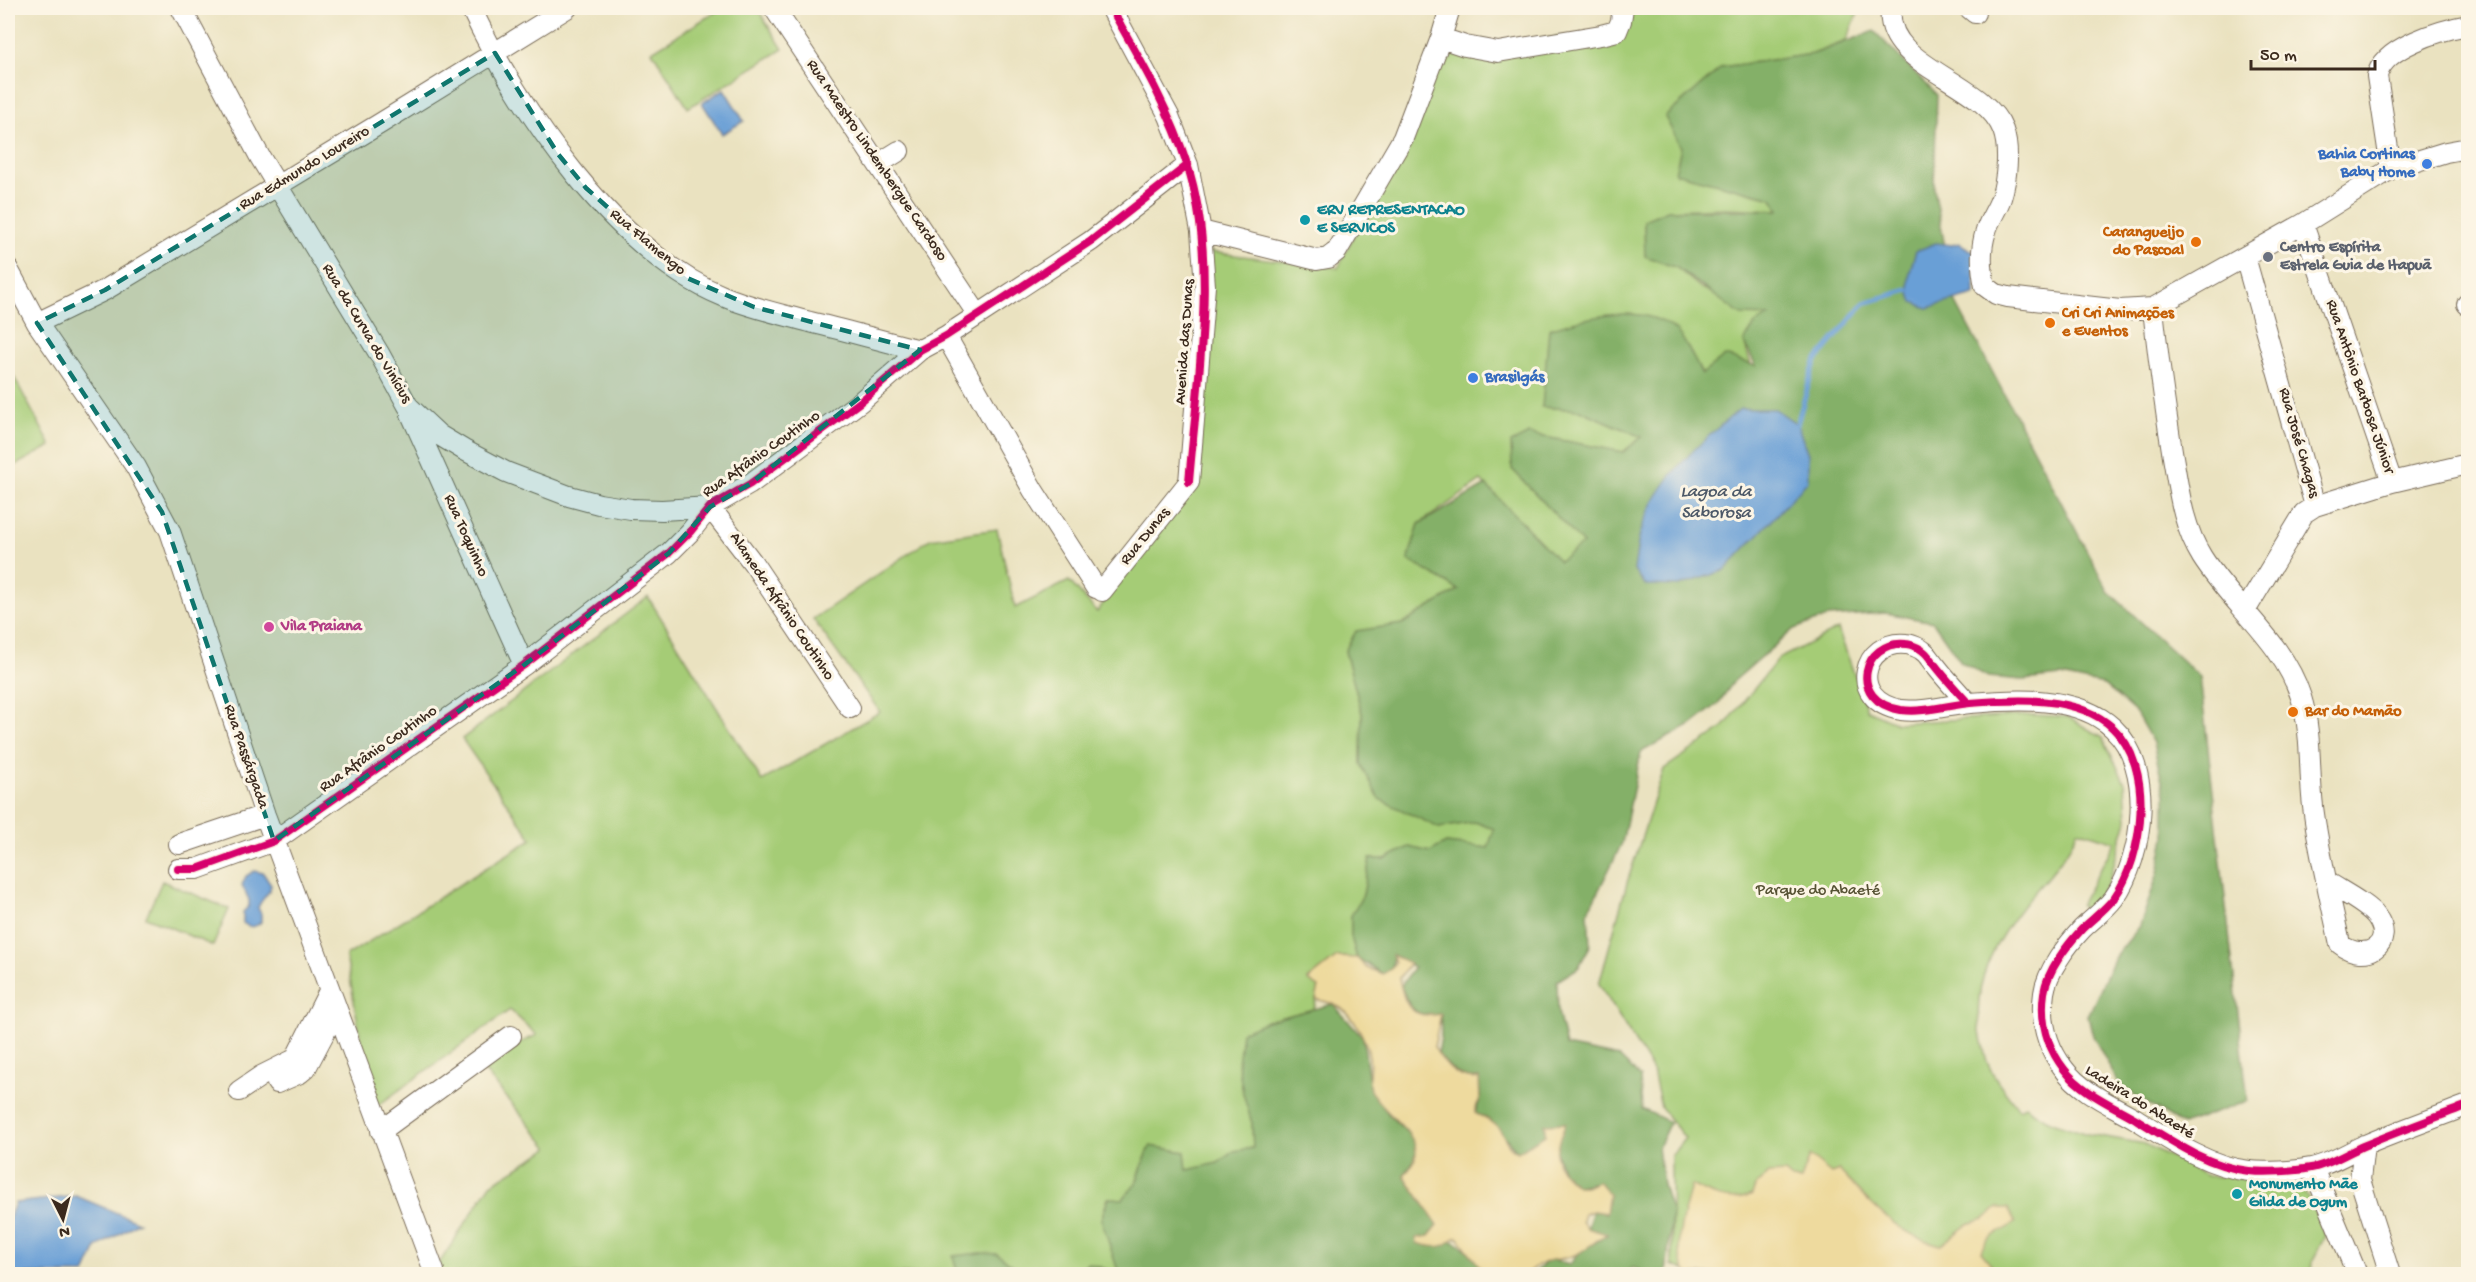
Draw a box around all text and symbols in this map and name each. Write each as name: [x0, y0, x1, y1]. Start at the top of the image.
scale bar: [2251, 33, 2376, 71]
text: 50 m: [2260, 46, 2297, 67]
street label: Rua Maestro Lindembergue Cardoso: [801, 57, 951, 265]
street label: Rua Edmundo Loureiro: [236, 123, 374, 215]
place label: Bahia Cortinas Baby Home: [2317, 146, 2416, 183]
marker: Bahia Cortinas Baby Home: [2420, 157, 2434, 171]
place label: ERV REPRESENTACAO E SERVICOS: [1317, 202, 1465, 239]
street label: Rua Flamengo: [605, 206, 689, 280]
marker: ERV REPRESENTACAO E SERVICOS: [1298, 213, 1312, 227]
place label: Carangueijo do Pascoal: [2102, 224, 2185, 261]
marker: Carangueijo do Pascoal: [2189, 235, 2203, 249]
place label: Centro Espírita Estrela Guia de Itapuã: [2279, 239, 2432, 276]
marker: Centro Espírita Estrela Guia de Itapuã: [2261, 250, 2275, 264]
street label: Rua da Curva do Vinícius: [317, 261, 416, 408]
street label: Avenida das Dunas: [1172, 277, 1200, 406]
street label: Rua Antônio Barbosa Júnior: [2320, 298, 2398, 478]
place label: Cri Cri Animações e Eventos: [2061, 305, 2175, 342]
marker: Cri Cri Animações e Eventos: [2043, 316, 2057, 330]
place label: Brasilgás: [1484, 369, 1546, 388]
marker: Brasilgás: [1466, 371, 1480, 385]
street label: Rua José Chagas: [2273, 386, 2323, 501]
street label: Rua Afrânio Coutinho: [699, 407, 825, 503]
water label: Lagoa da Saborosa: [1681, 482, 1752, 524]
street label: Rua Toquinho: [438, 492, 492, 580]
street label: Rua Dunas: [1117, 503, 1176, 570]
street label: Alameda Afrânio Coutinho: [724, 529, 838, 685]
place label: Vila Praiana: [280, 618, 363, 637]
marker: Vila Praiana: [262, 620, 276, 634]
street label: Rua Passárgada: [218, 702, 272, 813]
street label: Rua Afrânio Coutinho: [316, 702, 442, 798]
place label: Bar do Mamão: [2304, 703, 2402, 722]
marker: Bar do Mamão: [2286, 705, 2300, 719]
park label: Parque do Abaeté: [1755, 882, 1881, 901]
street label: Ladeira do Abaeté: [2081, 1062, 2198, 1145]
place label: Monumento Mãe Gilda de Ogum: [2249, 1176, 2358, 1213]
marker: Monumento Mãe Gilda de Ogum: [2230, 1187, 2244, 1201]
north arrow: [33, 1189, 93, 1249]
text: N: [57, 1220, 70, 1240]

